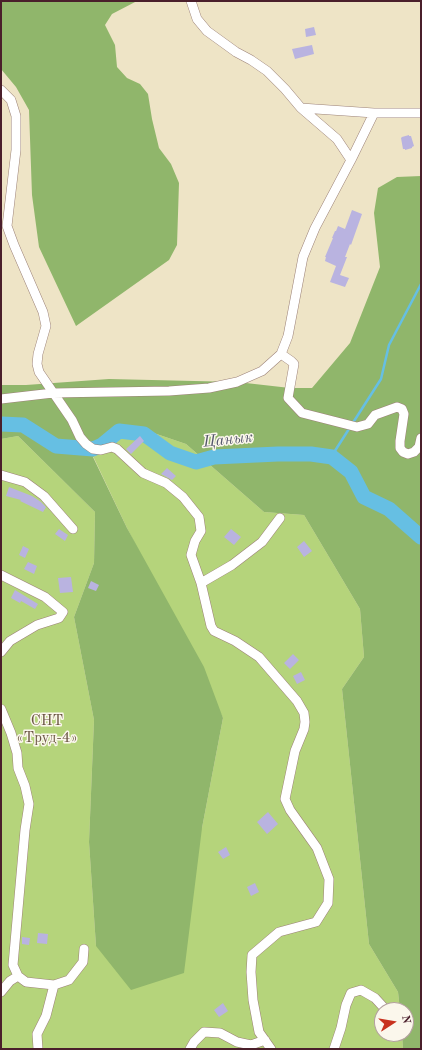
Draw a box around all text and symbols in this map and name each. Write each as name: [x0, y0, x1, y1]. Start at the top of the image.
water label: Цанык: [202, 428, 254, 452]
park label: СНТ «Труд-4»: [16, 712, 78, 747]
north arrow: [374, 1002, 414, 1042]
text: N: [399, 1014, 412, 1025]

